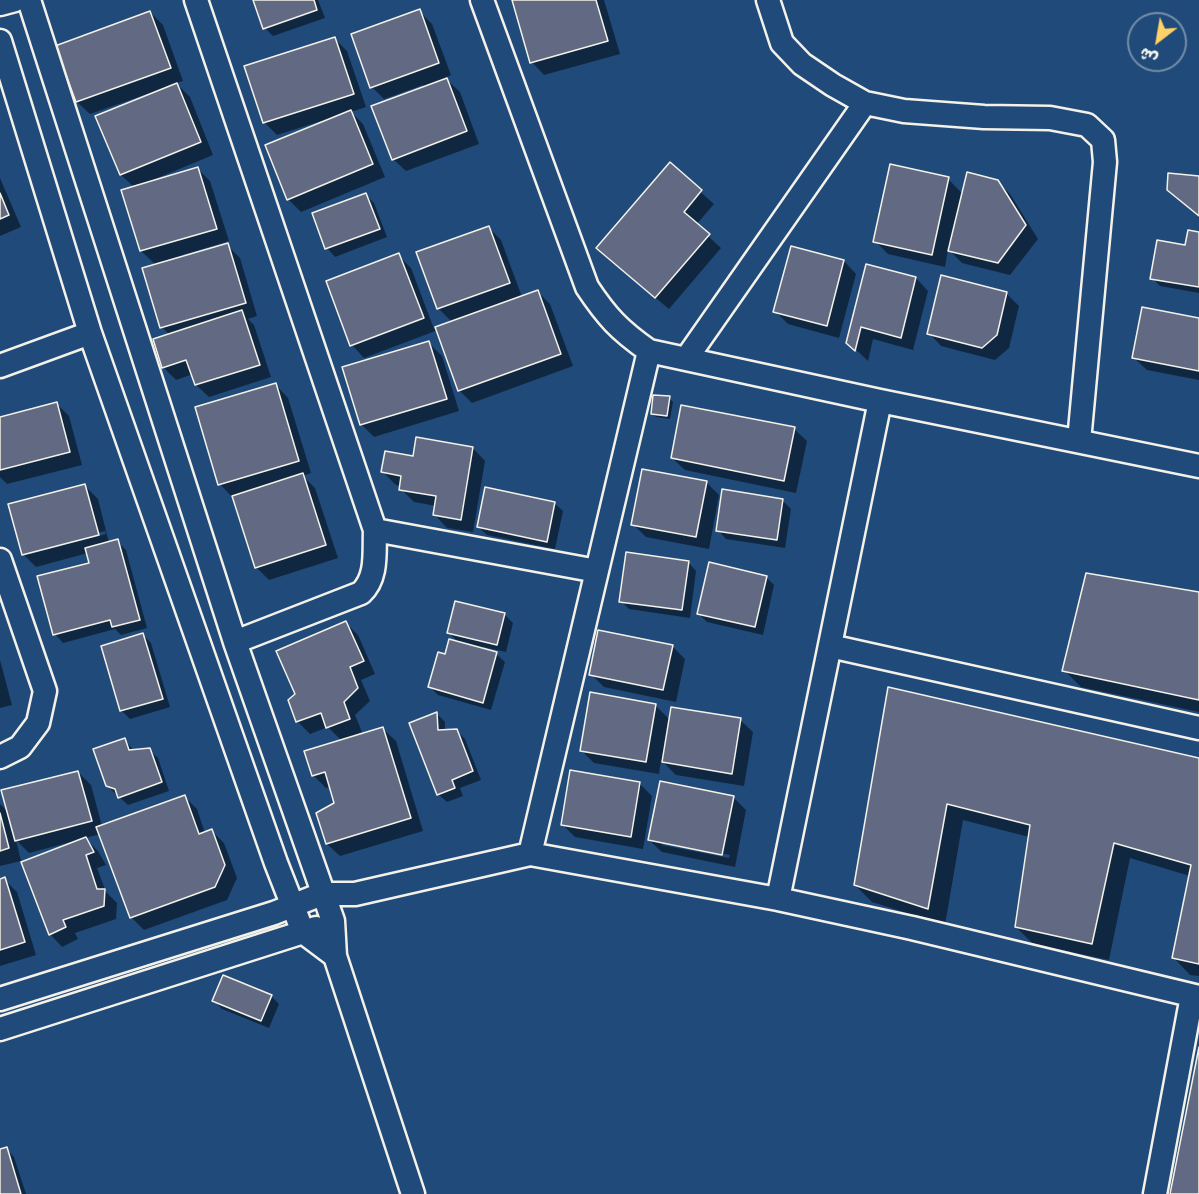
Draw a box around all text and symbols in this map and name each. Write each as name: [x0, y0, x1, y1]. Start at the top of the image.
north arrow: [1127, 12, 1187, 72]
text: ش: [1136, 43, 1161, 69]

